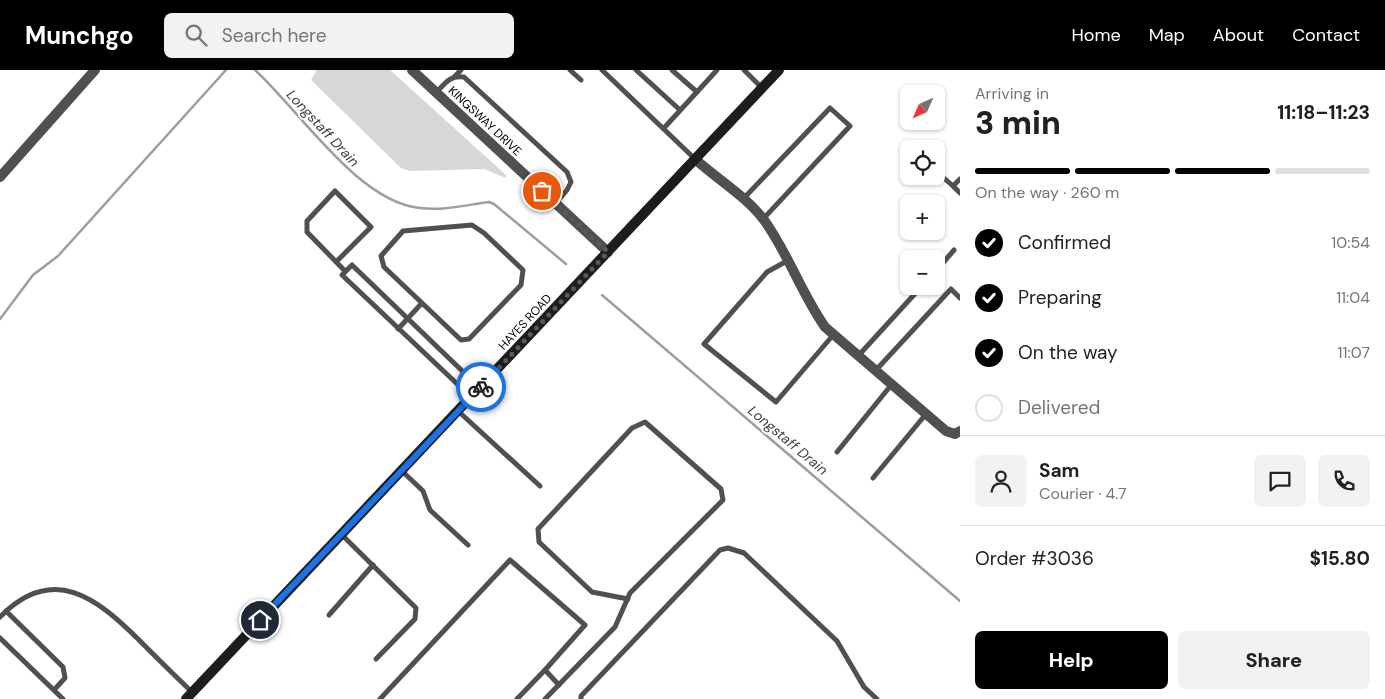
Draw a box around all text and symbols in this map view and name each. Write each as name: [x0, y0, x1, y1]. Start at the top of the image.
search box: [164, 13, 514, 58]
text: Munchgo: [25, 20, 134, 51]
icon: search: [182, 21, 210, 49]
text: Search here: [222, 23, 327, 48]
text: Home: [1071, 23, 1121, 47]
text: Map: [1149, 23, 1185, 47]
text: About: [1213, 23, 1264, 47]
text: Contact: [1292, 23, 1360, 47]
street label: KINGSWAY DRIVE: [445, 83, 525, 159]
text: Arriving in: [975, 83, 1049, 104]
north arrow: [900, 85, 945, 130]
map controls: [900, 85, 945, 295]
water label: Longstaff Drain: [283, 86, 363, 170]
text: 11:18–11:23: [1277, 100, 1370, 125]
text: 3 min: [975, 102, 1061, 144]
button: locate: [900, 140, 945, 185]
pin: [521, 170, 563, 212]
icon: bag: [528, 177, 556, 205]
text: On the way · 260 m: [975, 182, 1119, 203]
button: +: [900, 195, 945, 240]
icon: check: [975, 229, 1003, 257]
text: Confirmed: [1018, 230, 1111, 255]
text: 10:54: [1331, 232, 1370, 253]
button: −: [900, 250, 945, 295]
icon: check: [975, 284, 1003, 312]
text: Preparing: [1018, 285, 1102, 310]
text: 11:04: [1336, 287, 1370, 308]
street label: HAYES ROAD: [495, 291, 555, 353]
icon: check: [975, 339, 1003, 367]
text: On the way: [1018, 340, 1118, 365]
text: 11:07: [1338, 342, 1370, 363]
courier: [456, 362, 506, 412]
icon: bike: [467, 373, 495, 401]
text: Delivered: [1018, 395, 1100, 420]
water label: Longstaff Drain: [744, 401, 832, 479]
button: person: [975, 455, 1027, 507]
button: chat: [1254, 455, 1306, 507]
button: phone: [1318, 455, 1370, 507]
text: Sam: [1039, 458, 1080, 483]
text: Courier · 4.7: [1039, 483, 1127, 504]
text: Order #3036: [975, 546, 1094, 571]
text: $15.80: [1310, 546, 1370, 571]
pin: [239, 599, 281, 641]
icon: home: [246, 606, 274, 634]
button: Help: [975, 631, 1168, 689]
button: Share: [1178, 631, 1370, 689]

